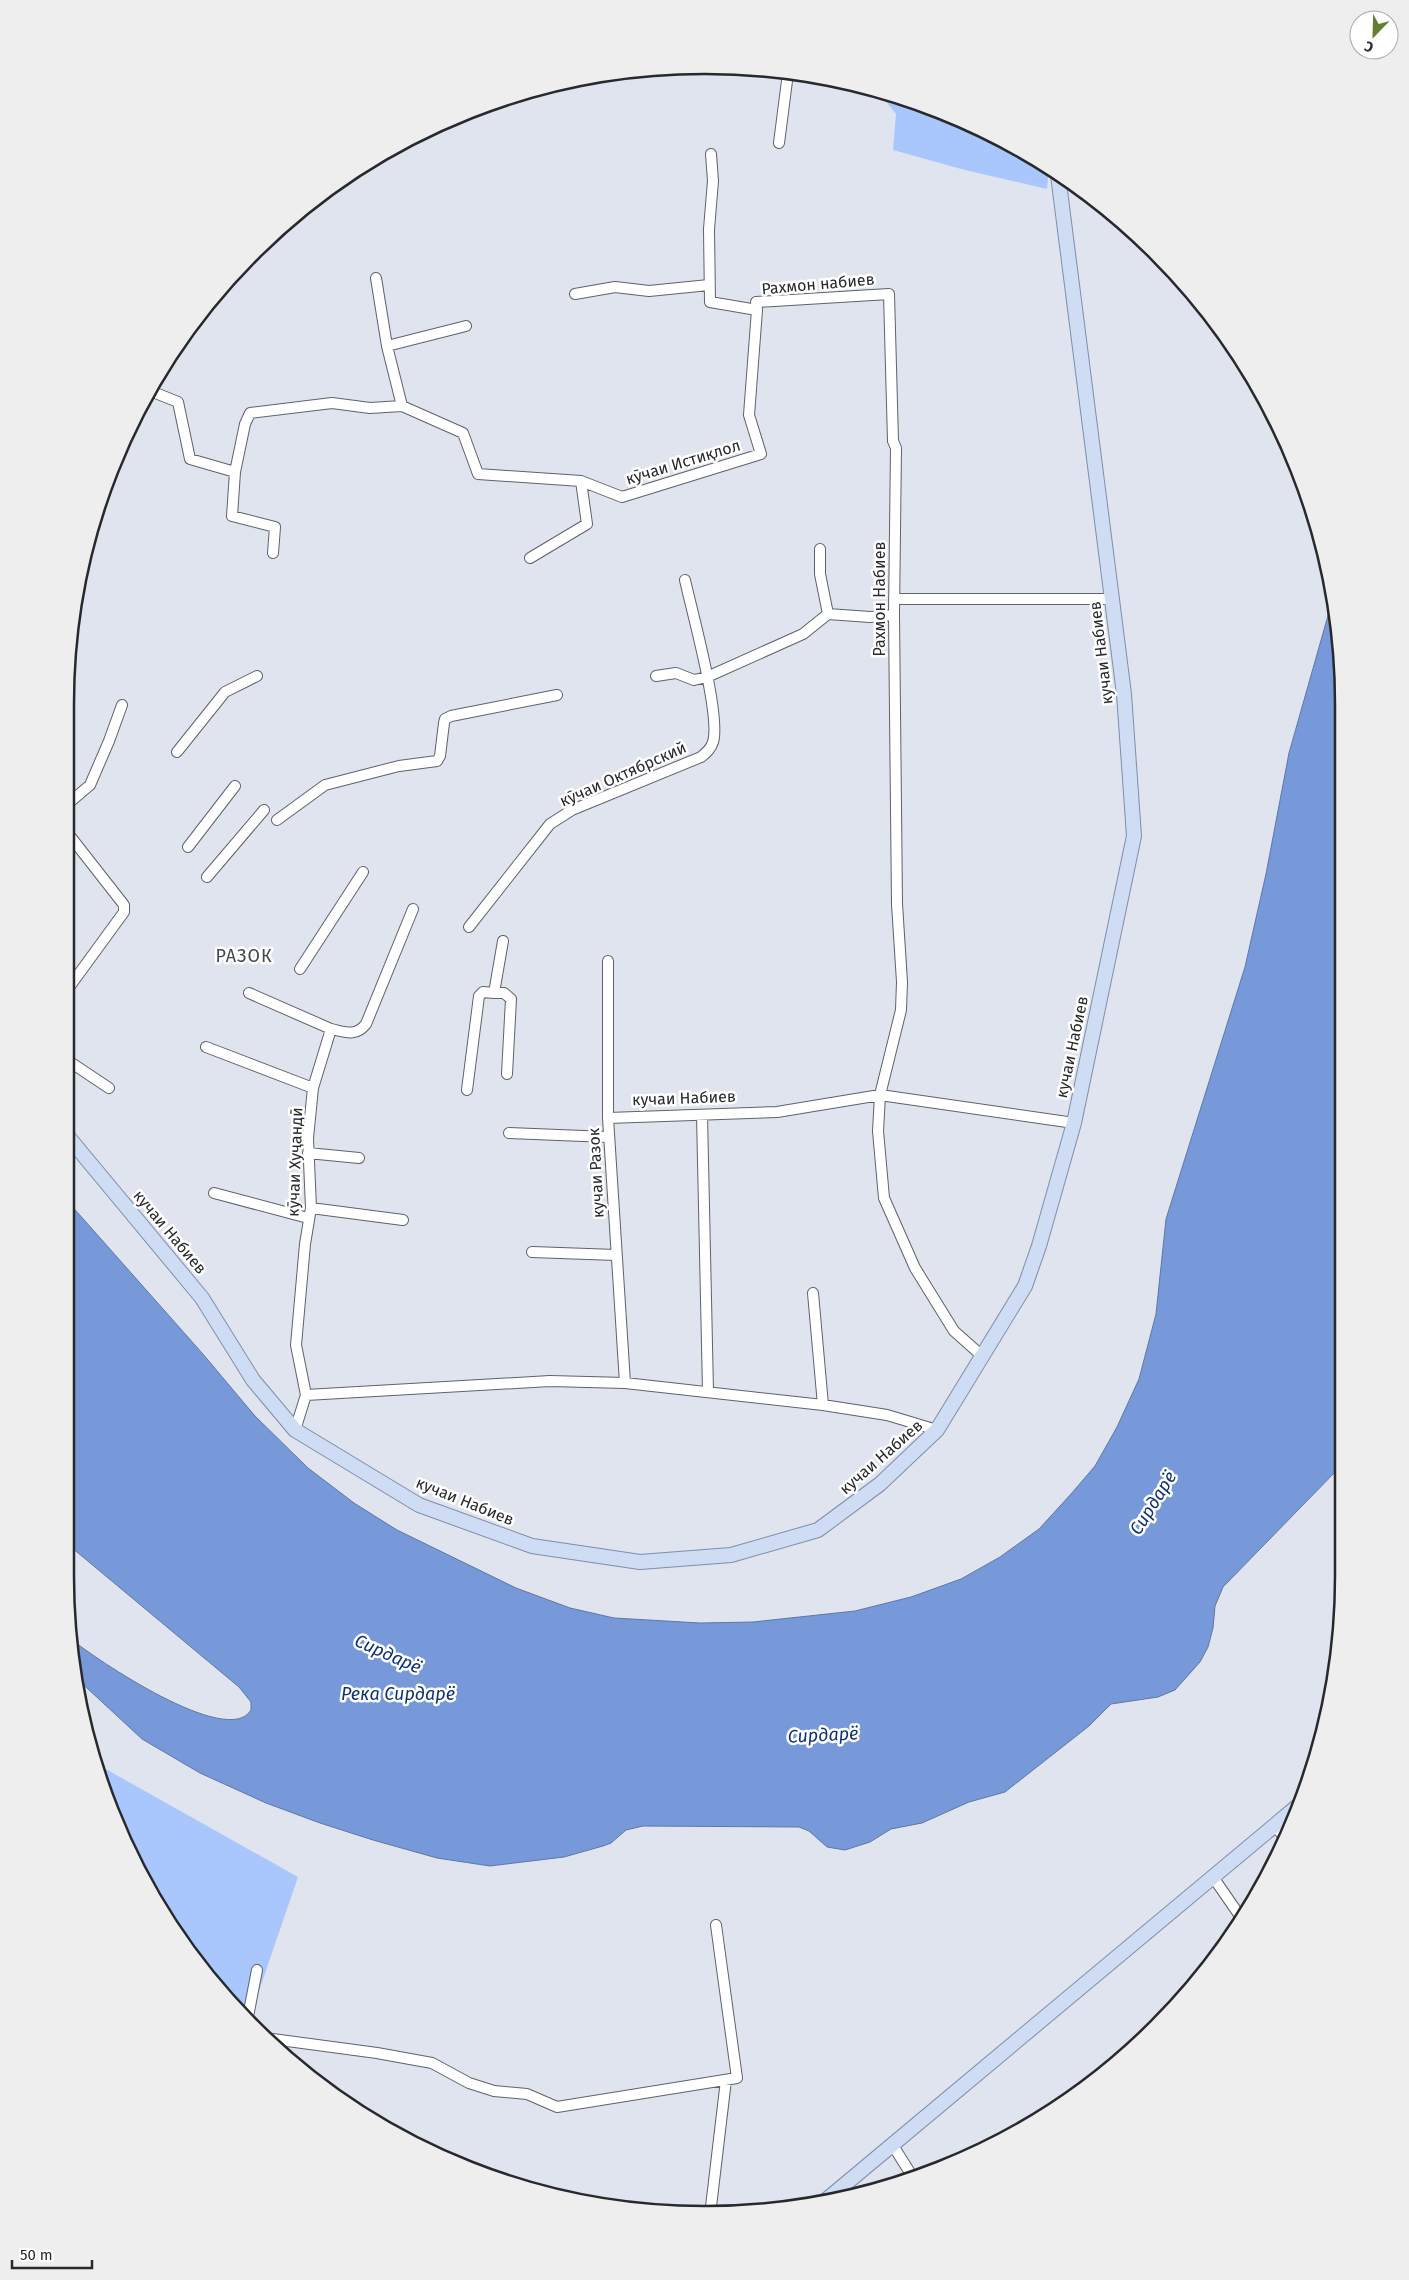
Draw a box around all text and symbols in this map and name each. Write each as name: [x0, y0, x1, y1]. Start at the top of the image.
north arrow: [1349, 10, 1399, 60]
text: С: [1362, 37, 1376, 56]
street label: Рахмон набиев: [761, 270, 875, 298]
street label: кӯчаи Истиқлол: [623, 436, 743, 488]
street label: Рахмон Набиев: [870, 542, 889, 656]
street label: кучаи Набиев: [1085, 600, 1117, 706]
street label: кӯчаи Октябрский: [557, 738, 689, 810]
district label: РАЗОК: [215, 945, 273, 967]
street label: кучаи Набиев: [1052, 994, 1092, 1100]
street label: кучаи Набиев: [632, 1087, 736, 1109]
street label: кӯчаи Хуҷандӣ: [284, 1107, 306, 1217]
street label: кучаи Разок: [584, 1127, 608, 1219]
street label: кучаи Набиев: [129, 1186, 211, 1278]
street label: кучаи Набиев: [836, 1416, 926, 1498]
water label: Сирдарё: [1125, 1467, 1181, 1539]
street label: кучаи Набиев: [413, 1473, 517, 1529]
water label: Сирдарё: [351, 1630, 425, 1679]
water label: Река Сирдарё: [341, 1683, 456, 1705]
water label: Сирдарё: [787, 1722, 860, 1748]
scale bar: [12, 2238, 92, 2270]
text: 50 m: [20, 2246, 53, 2264]

